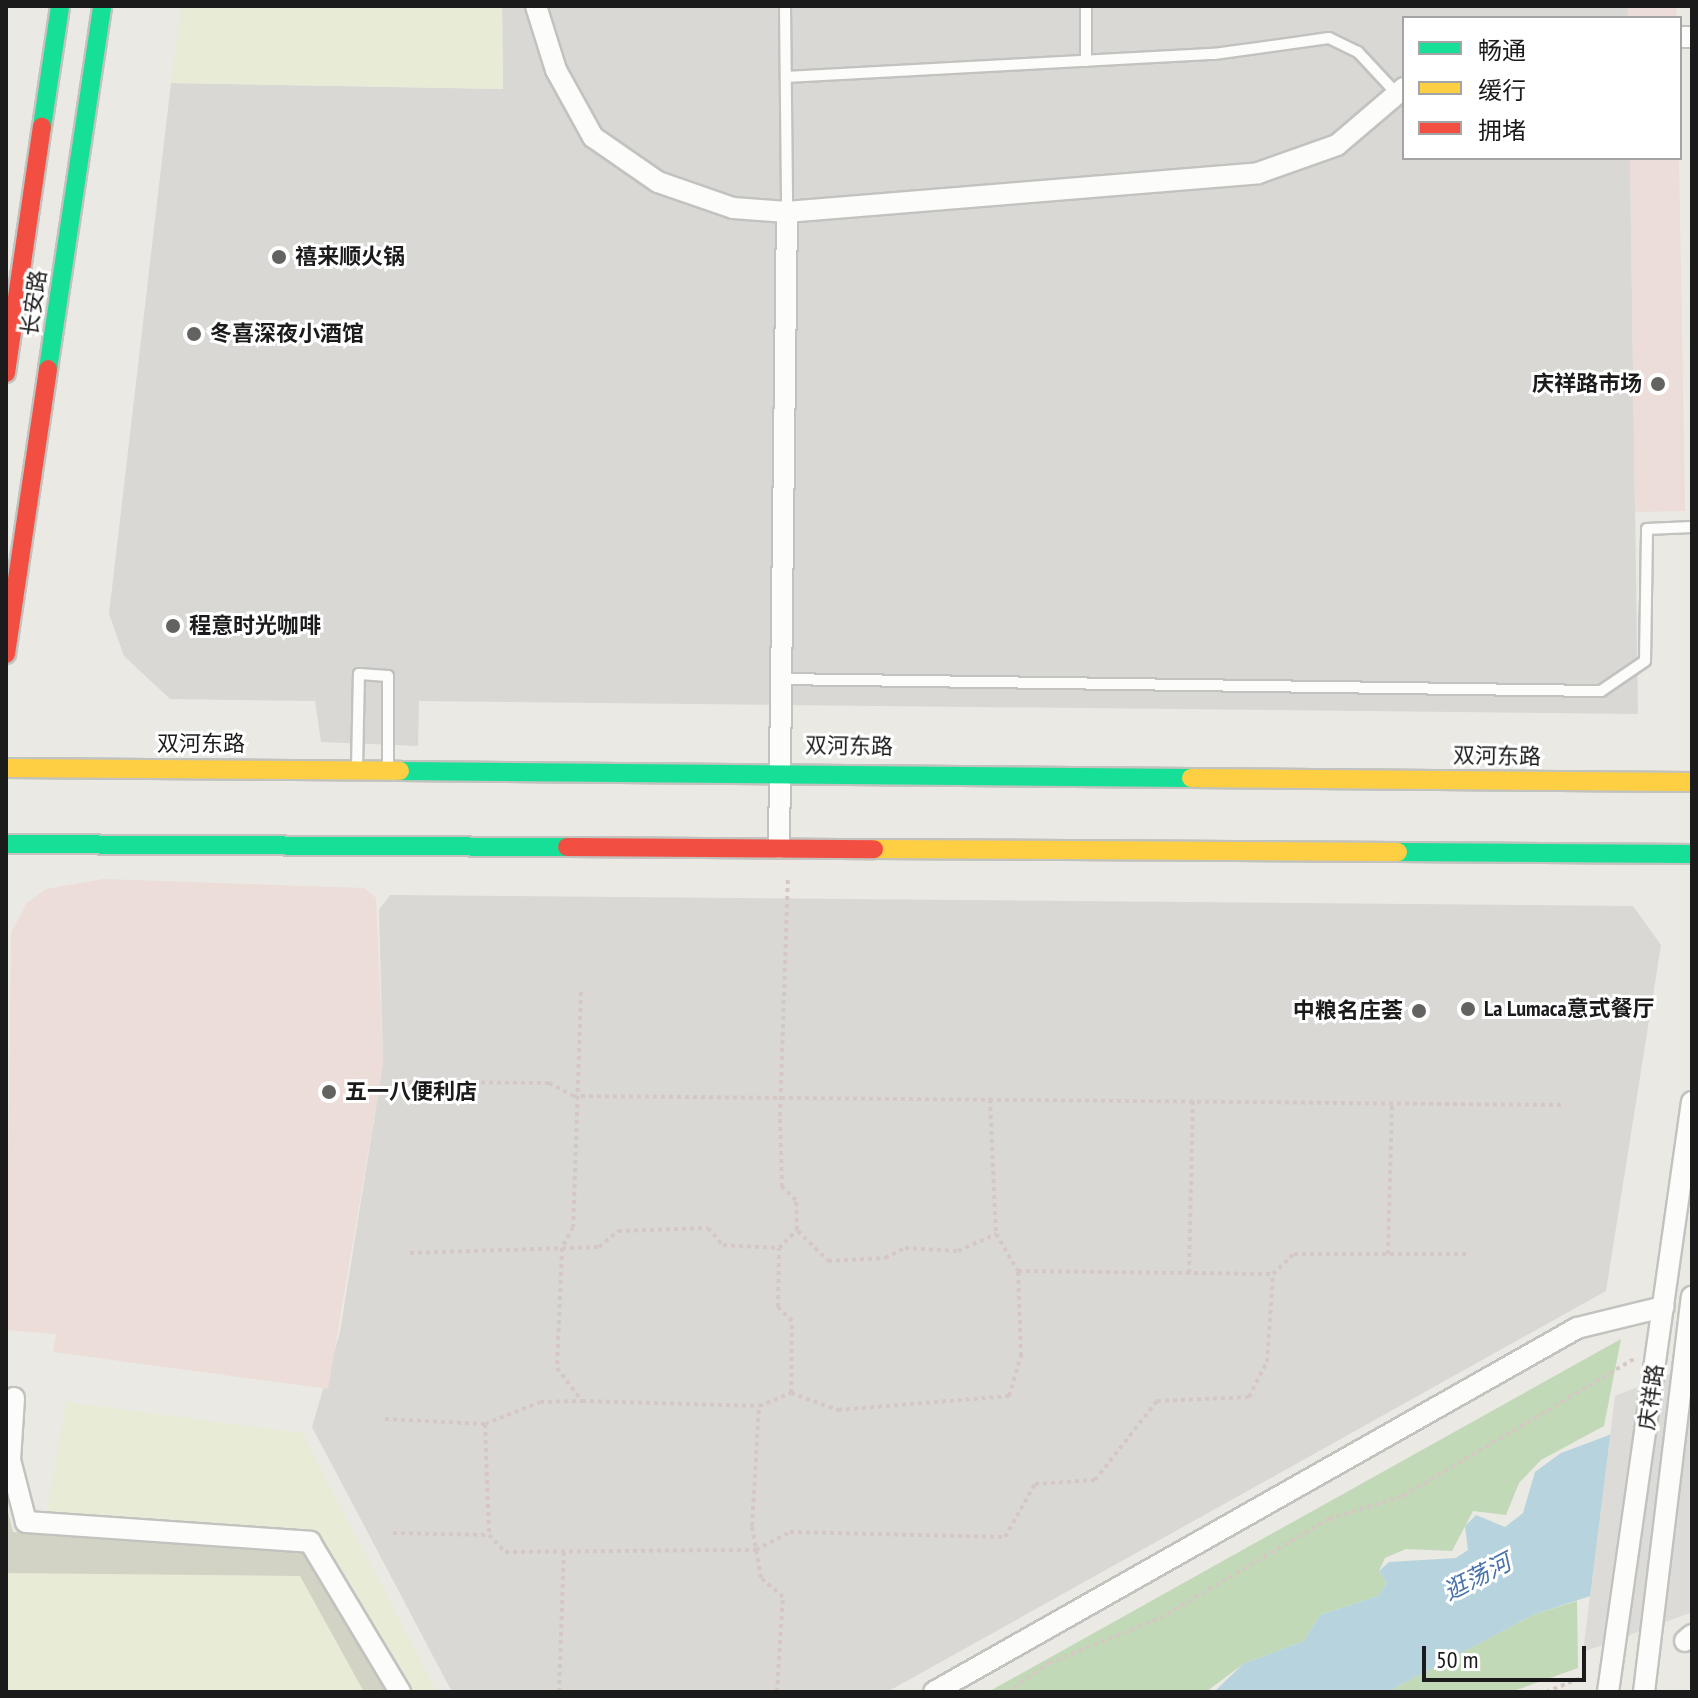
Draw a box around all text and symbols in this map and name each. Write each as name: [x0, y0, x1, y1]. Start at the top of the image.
legend: [1402, 16, 1682, 160]
text: 畅通: [1478, 35, 1526, 66]
text: 缓行: [1478, 75, 1526, 106]
text: 拥堵: [1478, 115, 1526, 146]
place label: 禧来顺火锅: [295, 244, 405, 270]
marker: 禧来顺火锅: [270, 248, 288, 266]
street label: 长安路: [16, 268, 52, 338]
place label: 冬喜深夜小酒馆: [210, 321, 364, 347]
marker: 冬喜深夜小酒馆: [185, 325, 203, 343]
place label: 庆祥路市场: [1532, 371, 1642, 397]
marker: 庆祥路市场: [1649, 375, 1667, 393]
place label: 程意时光咖啡: [189, 613, 321, 639]
marker: 程意时光咖啡: [164, 617, 182, 635]
street label: 双河东路: [157, 731, 245, 757]
street label: 双河东路: [805, 732, 893, 760]
street label: 双河东路: [1453, 742, 1541, 770]
place label: La Lumaca意式餐厅: [1484, 996, 1655, 1022]
place label: 中粮名庄荟: [1293, 998, 1403, 1024]
marker: La Lumaca意式餐厅: [1459, 1000, 1477, 1018]
marker: 中粮名庄荟: [1410, 1002, 1428, 1020]
place label: 五一八便利店: [345, 1079, 477, 1105]
marker: 五一八便利店: [320, 1083, 338, 1101]
street label: 庆祥路: [1633, 1362, 1669, 1432]
water label: 逛荡河: [1438, 1548, 1516, 1606]
scale bar: [1426, 1630, 1590, 1680]
text: 50 m: [1436, 1644, 1478, 1675]

